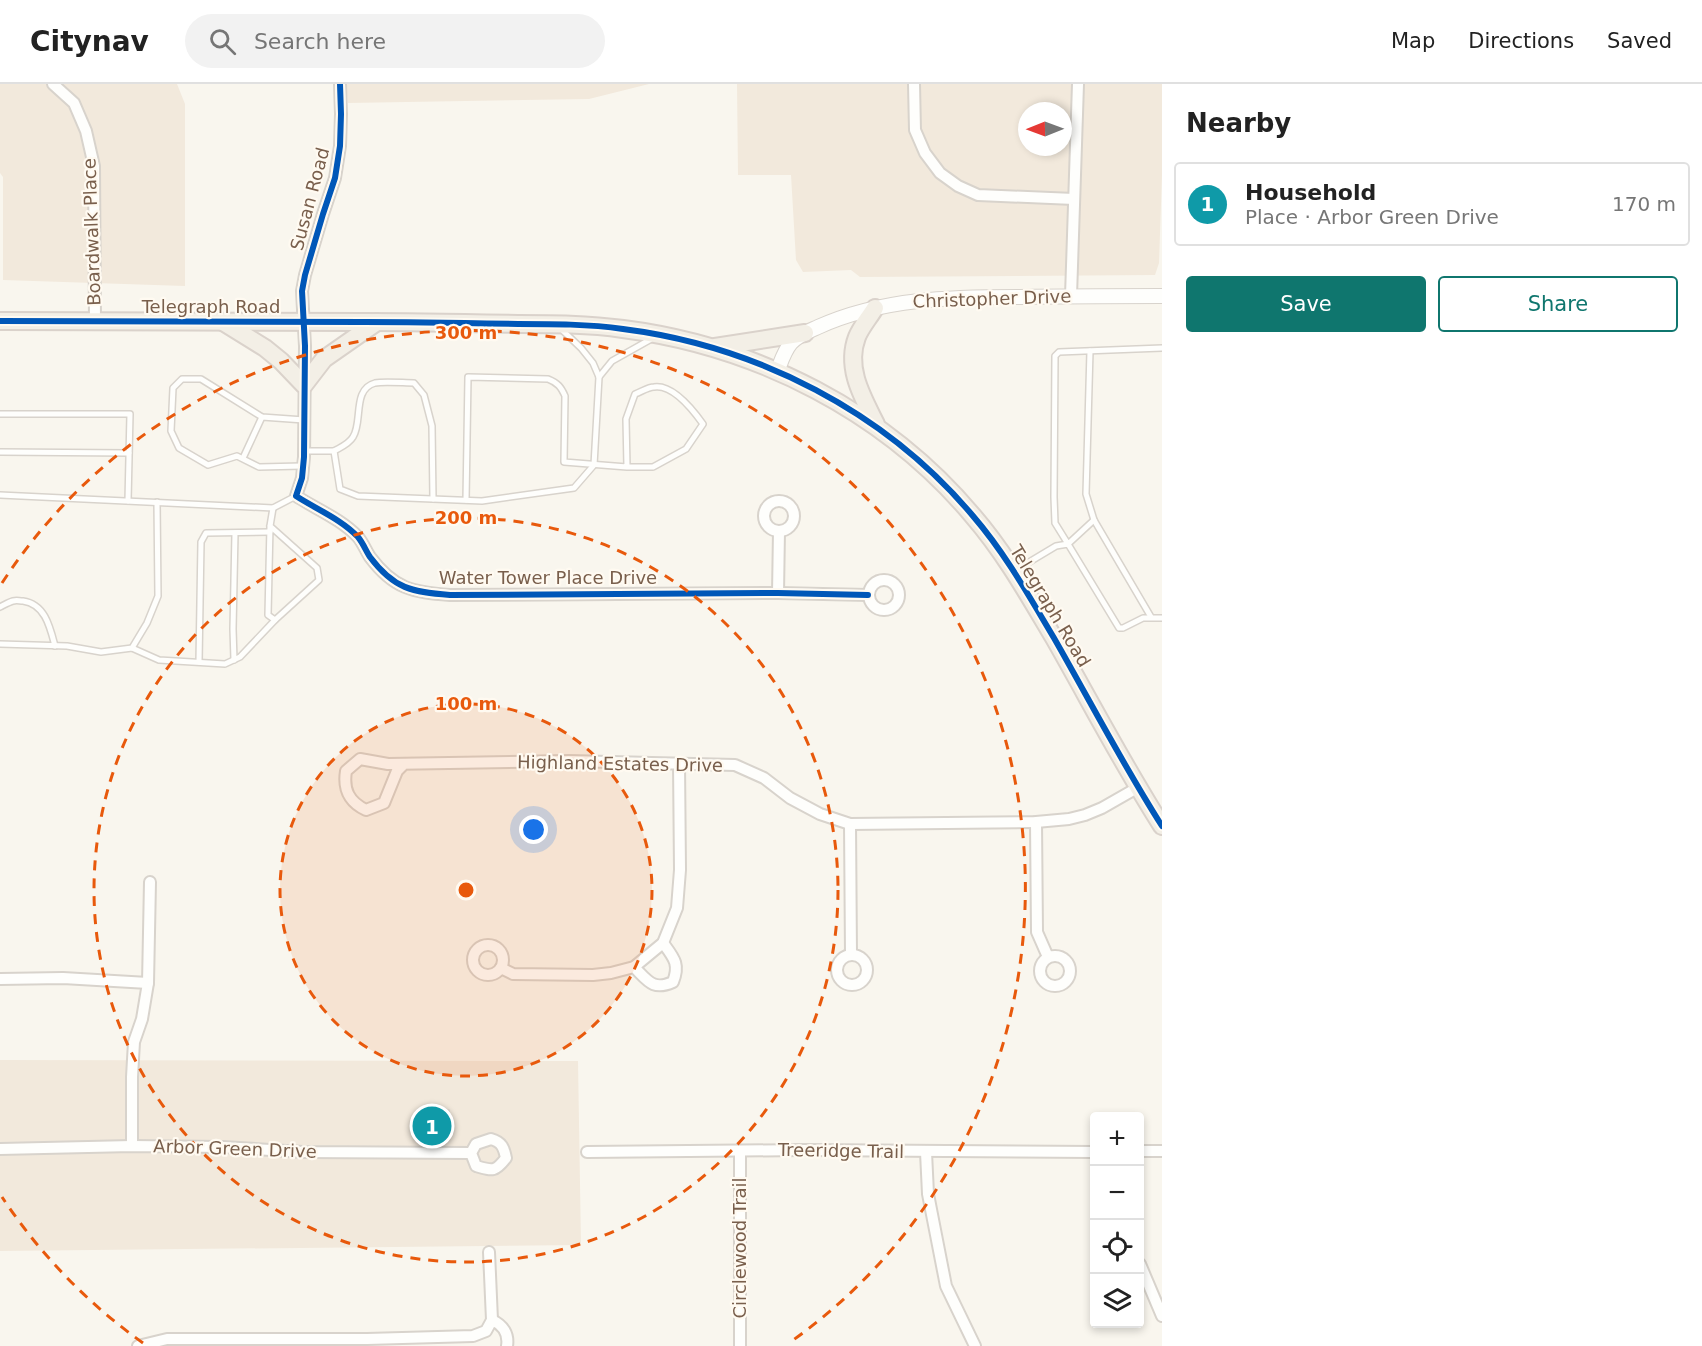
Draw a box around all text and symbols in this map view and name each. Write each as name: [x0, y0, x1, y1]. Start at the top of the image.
search box: [185, 14, 605, 68]
text: Citynav: [30, 25, 149, 58]
icon: search: [206, 25, 239, 58]
text: Search here: [254, 29, 386, 54]
text: Map: [1391, 29, 1435, 53]
text: Directions: [1468, 29, 1574, 53]
text: Saved: [1607, 29, 1672, 53]
north arrow: [1018, 102, 1072, 156]
text: Nearby: [1186, 108, 1291, 138]
street label: Susan Road: [286, 145, 333, 253]
street label: Boardwalk Place: [78, 158, 105, 306]
text: Household: [1245, 180, 1376, 205]
text: 1: [1201, 192, 1214, 216]
text: 170 m: [1612, 192, 1676, 216]
text: Place · Arbor Green Drive: [1245, 205, 1499, 229]
button: Save: [1186, 276, 1426, 332]
button: Share: [1438, 276, 1678, 332]
street label: Christopher Drive: [912, 285, 1072, 312]
street label: Telegraph Road: [141, 296, 280, 317]
text: 300 m: [435, 322, 497, 343]
text: 200 m: [435, 507, 497, 528]
street label: Telegraph Road: [1005, 540, 1095, 671]
street label: Water Tower Place Drive: [439, 567, 657, 588]
text: 100 m: [435, 693, 497, 714]
street label: Highland Estates Drive: [517, 751, 723, 776]
your location: [519, 815, 548, 844]
centre of rings: [456, 880, 476, 900]
pin: 1: [412, 1104, 452, 1148]
map controls: [1090, 1112, 1144, 1328]
button: +: [1090, 1112, 1144, 1166]
street label: Arbor Green Drive: [153, 1135, 317, 1162]
street label: Treeridge Trail: [777, 1139, 904, 1162]
button: −: [1090, 1166, 1144, 1220]
street label: Circlewood Trail: [729, 1177, 750, 1319]
button: locate: [1090, 1220, 1144, 1274]
button: layers: [1090, 1274, 1144, 1328]

